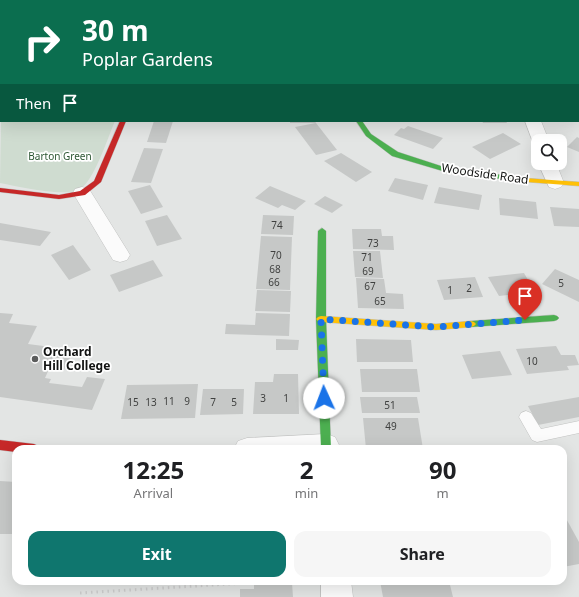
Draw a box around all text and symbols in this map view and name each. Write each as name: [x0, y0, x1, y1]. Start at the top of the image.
text: 30 m: [82, 11, 149, 49]
icon: right: [16, 16, 68, 68]
text: Poplar Gardens: [82, 47, 213, 71]
icon: arrive: [59, 92, 81, 114]
text: Then: [16, 93, 51, 113]
map controls: [531, 134, 567, 170]
button: search: [531, 134, 567, 170]
park label: Barton Green: [28, 149, 92, 163]
street label: Woodside Road: [440, 159, 530, 188]
house number: 74: [271, 218, 283, 232]
house number: 73: [367, 236, 379, 250]
house number: 70: [270, 248, 282, 262]
house number: 71: [361, 250, 373, 264]
house number: 68: [269, 262, 281, 276]
house number: 69: [362, 264, 374, 278]
house number: 66: [268, 275, 280, 289]
house number: 5: [558, 276, 564, 290]
house number: 67: [364, 279, 376, 293]
pin: [508, 279, 542, 320]
house number: 2: [466, 281, 472, 295]
house number: 1: [447, 283, 453, 297]
icon: arrive: [514, 285, 536, 307]
house number: 65: [374, 294, 386, 308]
place label: Orchard Hill College: [43, 343, 110, 374]
marker: Orchard Hill College: [30, 354, 40, 364]
house number: 10: [526, 354, 538, 368]
position arrow: [303, 377, 345, 419]
house number: 3: [260, 391, 266, 405]
house number: 1: [283, 391, 289, 405]
house number: 11: [163, 394, 175, 408]
house number: 9: [184, 394, 190, 408]
house number: 15: [127, 395, 139, 409]
house number: 13: [145, 395, 157, 409]
house number: 7: [210, 395, 216, 409]
house number: 5: [231, 395, 237, 409]
house number: 51: [384, 398, 396, 412]
house number: 49: [385, 419, 397, 433]
text: 12:25: [123, 453, 184, 486]
text: 2: [300, 453, 313, 486]
text: 90: [429, 453, 456, 486]
text: Arrival: [134, 484, 173, 502]
text: min: [295, 484, 318, 502]
text: m: [437, 484, 449, 502]
button: Exit: [28, 531, 286, 577]
button: Share: [294, 531, 551, 577]

